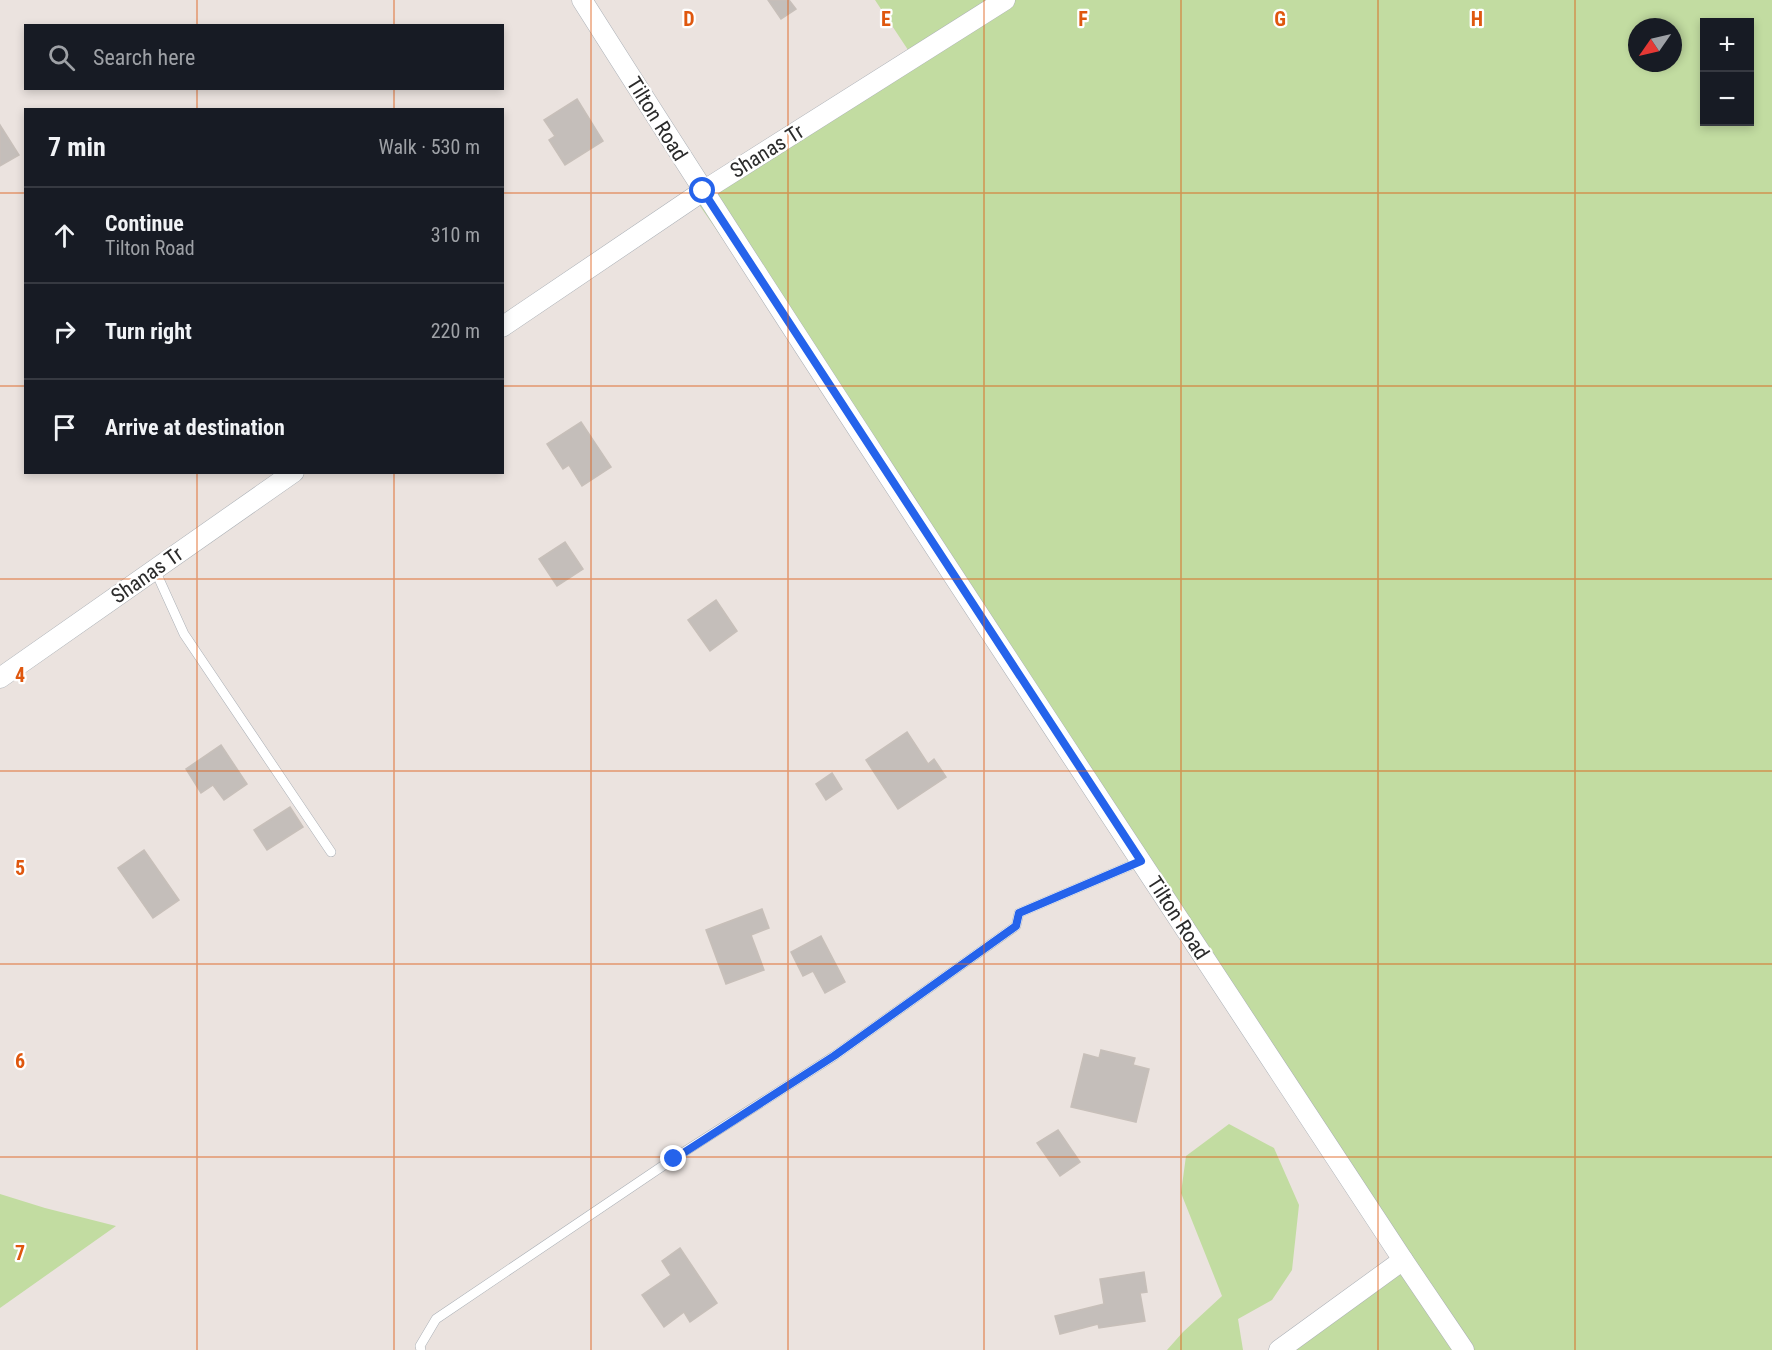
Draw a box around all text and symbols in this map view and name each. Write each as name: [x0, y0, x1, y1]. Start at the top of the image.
text: D: [683, 7, 695, 31]
text: E: [881, 7, 891, 31]
text: F: [1078, 7, 1088, 31]
text: G: [1274, 7, 1286, 31]
text: H: [1471, 7, 1483, 31]
north arrow: [1628, 18, 1682, 72]
map controls: [1700, 18, 1754, 126]
button: +: [1700, 18, 1754, 72]
search box: [24, 24, 504, 90]
icon: search: [45, 41, 78, 74]
text: Search here: [93, 45, 195, 70]
button: −: [1700, 72, 1754, 126]
street label: Tilton Road: [622, 73, 692, 165]
street label: Shanas Tr: [726, 119, 808, 183]
text: 7 min: [48, 132, 106, 162]
text: Walk · 530 m: [379, 135, 480, 159]
route start: [689, 177, 715, 203]
text: Continue: [105, 211, 184, 236]
icon: ahead: [48, 219, 81, 252]
text: 310 m: [431, 223, 480, 247]
text: Tilton Road: [105, 236, 195, 260]
icon: right: [48, 315, 81, 348]
text: Turn right: [105, 319, 192, 344]
text: 220 m: [431, 319, 480, 343]
icon: arrive: [48, 411, 81, 444]
text: Arrive at destination: [105, 415, 285, 440]
street label: Shanas Tr: [107, 542, 187, 608]
text: 4: [15, 663, 25, 687]
text: 5: [15, 856, 25, 880]
street label: Tilton Road: [1142, 872, 1214, 964]
text: 6: [15, 1049, 25, 1073]
route end: [660, 1145, 686, 1171]
text: 7: [15, 1241, 25, 1265]

